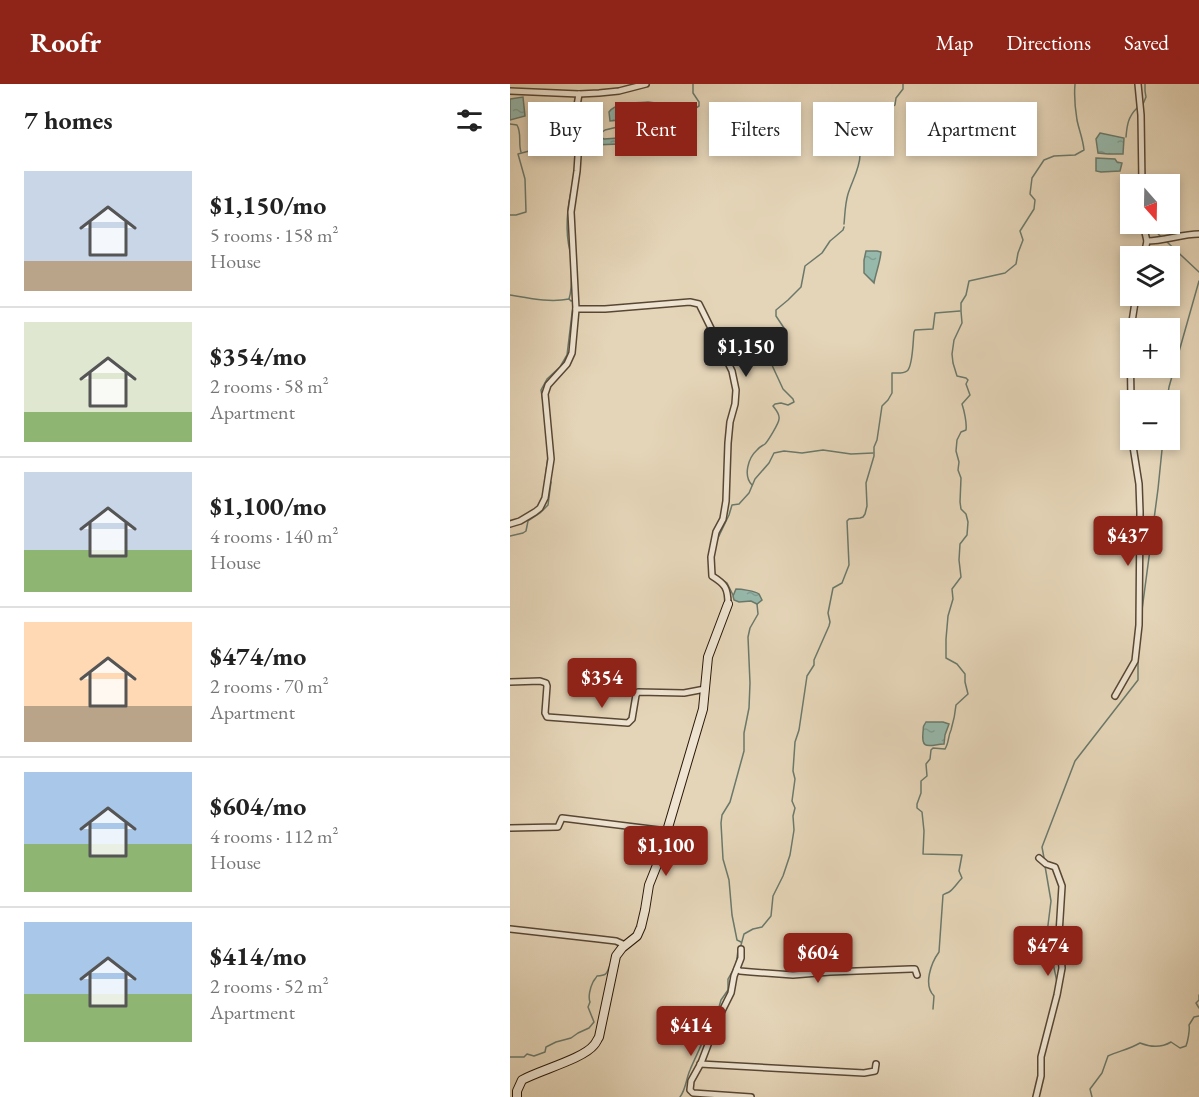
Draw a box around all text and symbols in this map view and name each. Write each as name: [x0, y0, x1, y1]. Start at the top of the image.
text: Roofr: [30, 24, 101, 60]
text: Map: [936, 29, 973, 56]
text: Directions: [1006, 29, 1091, 56]
text: Saved: [1124, 29, 1169, 56]
chip: Buy: [528, 102, 603, 156]
chip: Rent: [615, 102, 697, 156]
chip: Filters: [709, 102, 801, 156]
chip: New: [813, 102, 894, 156]
chip: Apartment: [906, 102, 1037, 156]
text: 7 homes: [24, 103, 113, 137]
icon: filters: [453, 104, 486, 137]
north arrow: [1120, 174, 1180, 234]
map controls: [1120, 174, 1180, 450]
text: $1,150/mo: [210, 188, 326, 222]
icon: home: [72, 195, 144, 267]
text: 5 rooms · 158 m²: [210, 222, 338, 248]
button: layers: [1120, 246, 1180, 306]
text: House: [210, 248, 261, 274]
button: +: [1120, 318, 1180, 378]
pin: $1,150: [697, 327, 795, 378]
text: $1,150: [718, 333, 774, 359]
text: $354/mo: [210, 339, 306, 373]
icon: home: [72, 346, 144, 418]
text: 2 rooms · 58 m²: [210, 373, 329, 399]
button: −: [1120, 390, 1180, 450]
text: Apartment: [210, 399, 295, 425]
text: $1,100/mo: [210, 489, 326, 523]
icon: home: [72, 496, 144, 568]
pin: $437: [1092, 516, 1164, 567]
text: $437: [1108, 522, 1148, 548]
text: 4 rooms · 140 m²: [210, 523, 338, 549]
text: House: [210, 549, 261, 575]
text: $474/mo: [210, 639, 306, 673]
icon: home: [72, 646, 144, 718]
pin: $354: [566, 658, 638, 709]
text: $354: [582, 664, 622, 690]
text: 2 rooms · 70 m²: [210, 673, 329, 699]
text: Apartment: [210, 699, 295, 725]
text: $604/mo: [210, 789, 306, 823]
icon: home: [72, 796, 144, 868]
text: 4 rooms · 112 m²: [210, 823, 338, 849]
pin: $1,100: [617, 826, 715, 877]
text: $1,100: [638, 832, 694, 858]
text: House: [210, 849, 261, 875]
pin: $474: [1012, 926, 1084, 977]
text: $474: [1028, 932, 1068, 958]
pin: $604: [782, 933, 854, 984]
text: $414/mo: [210, 939, 306, 973]
text: $604: [798, 939, 838, 965]
icon: home: [72, 946, 144, 1018]
text: 2 rooms · 52 m²: [210, 973, 329, 999]
text: Apartment: [210, 999, 295, 1025]
pin: $414: [655, 1006, 727, 1057]
text: $414: [671, 1012, 711, 1038]

